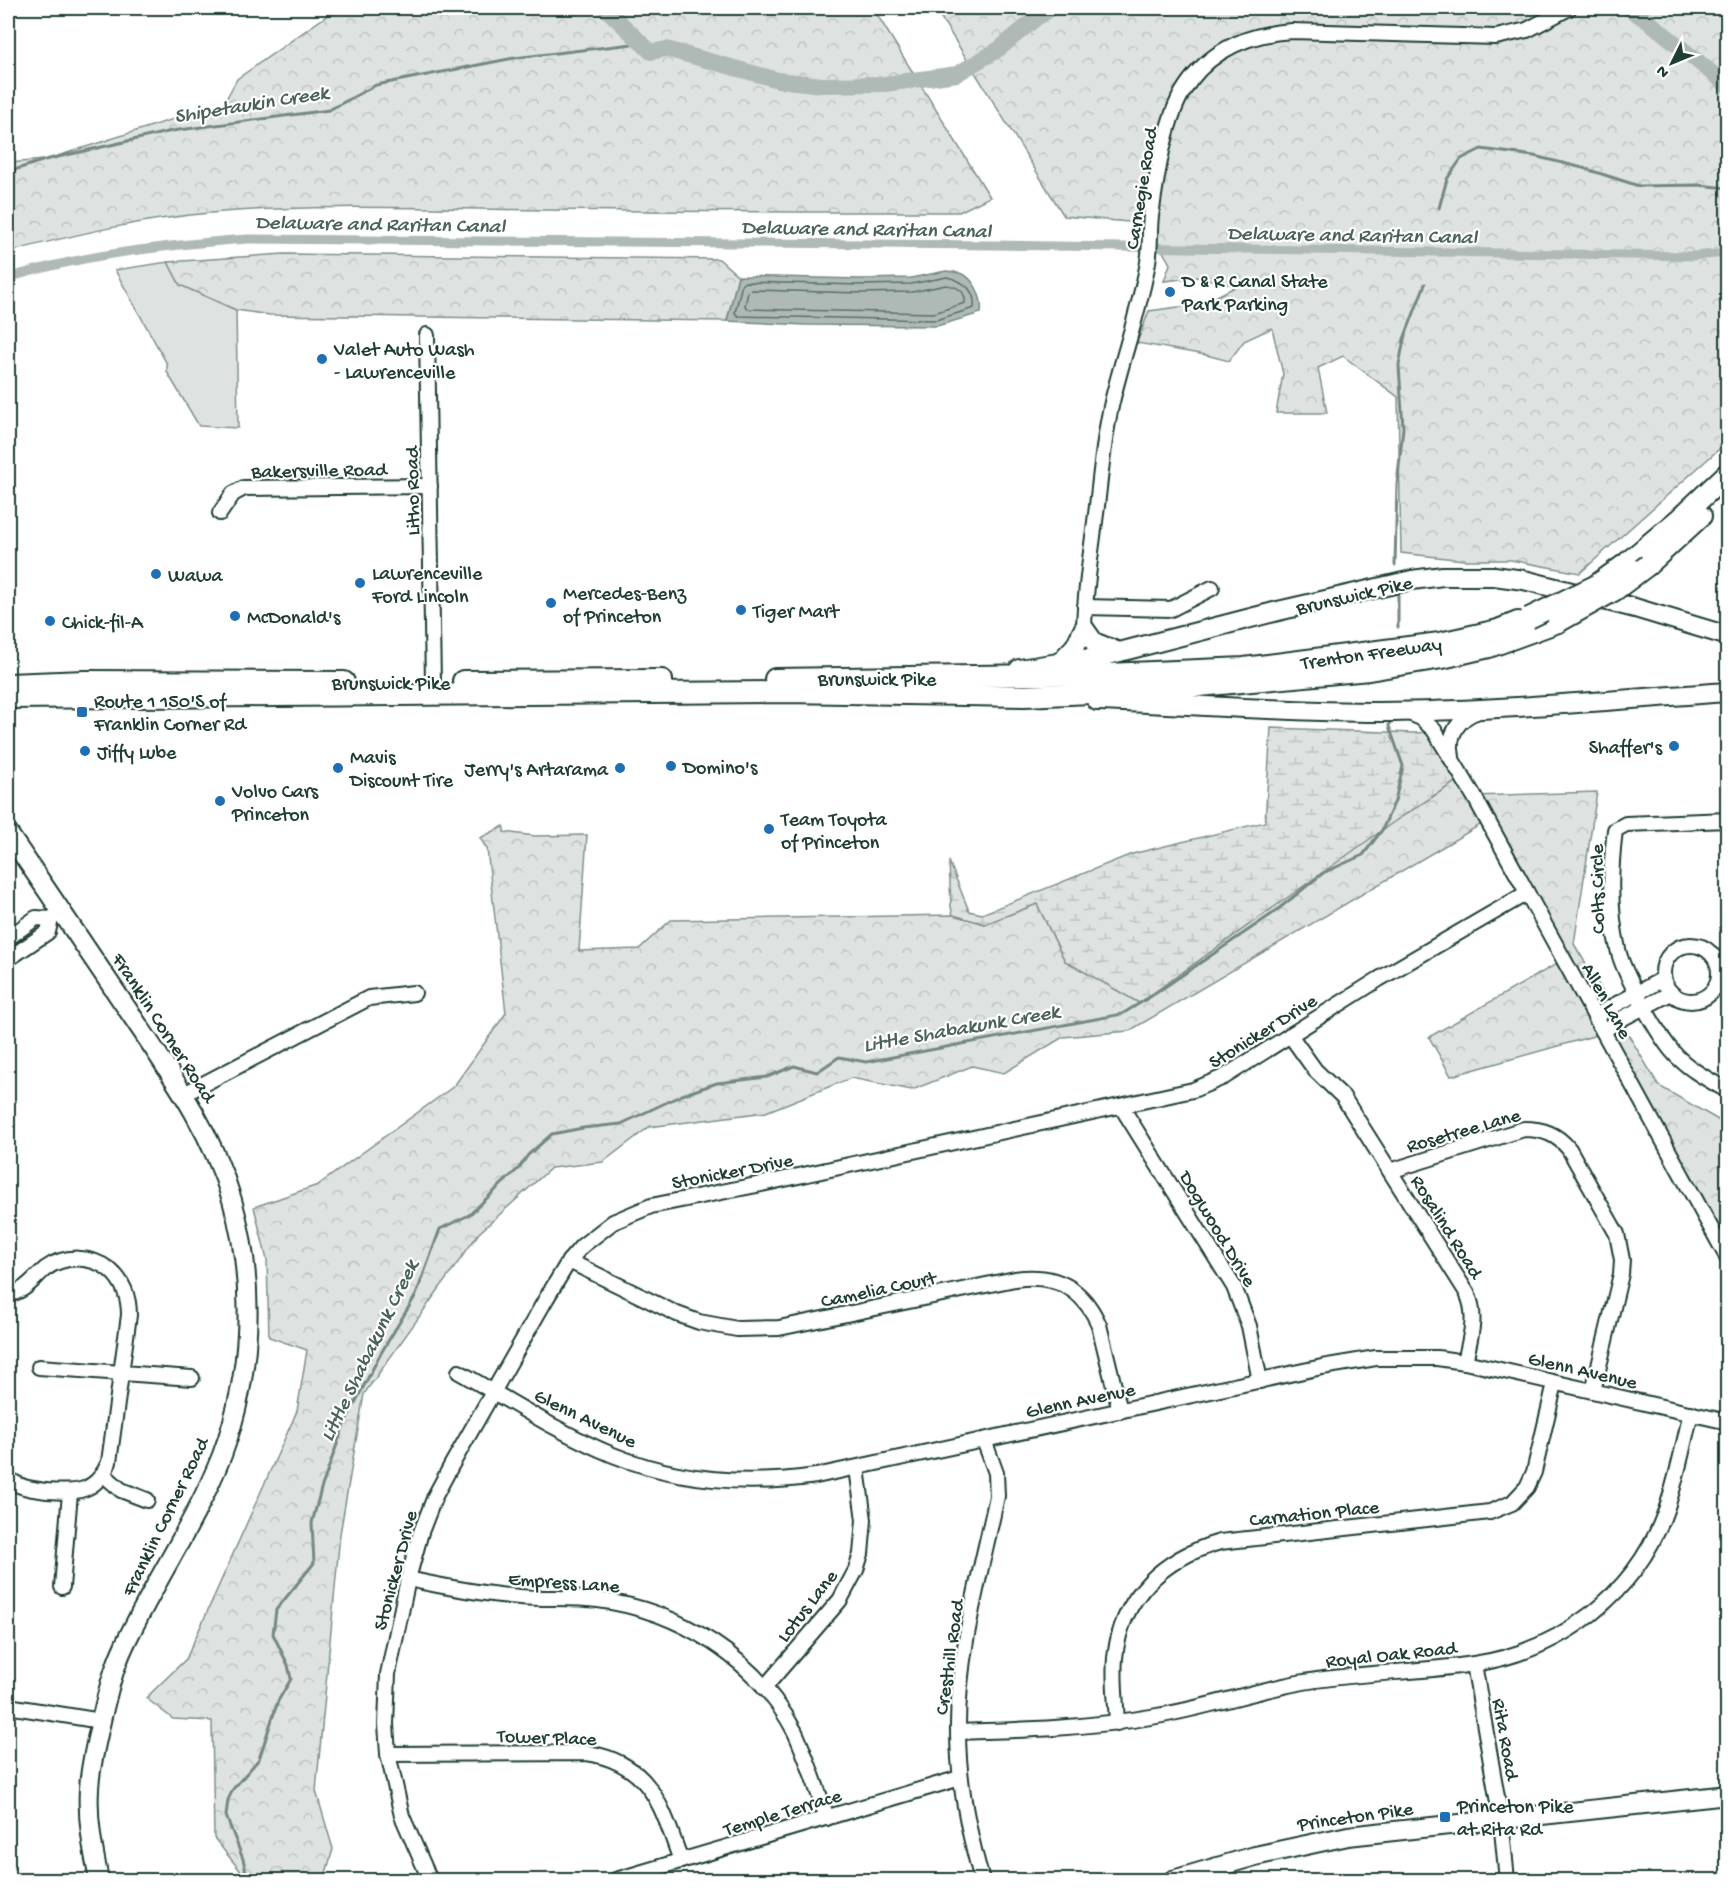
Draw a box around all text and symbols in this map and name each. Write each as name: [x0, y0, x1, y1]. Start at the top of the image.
north arrow: [1642, 33, 1702, 93]
text: N: [1653, 60, 1674, 81]
water label: Shipetaukin Creek: [173, 82, 333, 131]
street label: Carnegie Road: [1122, 124, 1165, 251]
water label: Delaware and Raritan Canal: [255, 212, 507, 241]
water label: Delaware and Raritan Canal: [741, 217, 993, 246]
water label: Delaware and Raritan Canal: [1227, 223, 1479, 252]
place label: D & R Canal State Park Parking: [1180, 272, 1328, 318]
marker: D & R Canal State Park Parking: [1163, 285, 1177, 299]
place label: Valet Auto Wash - Lawrenceville: [333, 340, 475, 386]
marker: Valet Auto Wash - Lawrenceville: [315, 352, 329, 366]
street label: Litho Road: [402, 444, 427, 536]
street label: Bakersville Road: [250, 460, 389, 485]
place label: Lawrenceville Ford Lincoln: [371, 564, 483, 610]
place label: Wawa: [168, 566, 224, 589]
marker: Wawa: [149, 567, 163, 581]
street label: Brunswick Pike: [1294, 573, 1416, 622]
marker: Lawrenceville Ford Lincoln: [353, 576, 367, 590]
place label: Mercedes-Benz of Princeton: [563, 584, 687, 630]
marker: Mercedes-Benz of Princeton: [544, 596, 558, 610]
place label: Tiger Mart: [752, 602, 841, 625]
marker: Tiger Mart: [734, 603, 748, 617]
place label: McDonald's: [247, 608, 341, 631]
marker: McDonald's: [228, 609, 242, 623]
place label: Chick-fil-A: [62, 613, 144, 636]
marker: Chick-fil-A: [43, 614, 57, 628]
street label: Trenton Freeway: [1299, 634, 1443, 677]
street label: Brunswick Pike: [817, 670, 937, 693]
street label: Brunswick Pike: [331, 674, 451, 697]
place label: Route 1 150'S of Franklin Corner Rd: [93, 692, 248, 738]
marker: Route 1 150'S of Franklin Corner Rd: [75, 705, 89, 719]
place label: Shaffer's: [1589, 738, 1663, 761]
marker: Shaffer's: [1667, 739, 1681, 753]
place label: Jiffy Lube: [97, 743, 177, 766]
marker: Jiffy Lube: [78, 744, 92, 758]
place label: Mavis Discount Tire: [348, 748, 454, 794]
place label: Domino's: [681, 758, 758, 781]
marker: Domino's: [664, 759, 678, 773]
place label: Jerry's Artarama: [464, 760, 609, 783]
marker: Mavis Discount Tire: [331, 761, 345, 775]
marker: Jerry's Artarama: [613, 761, 627, 775]
place label: Volvo Cars Princeton: [231, 782, 319, 828]
marker: Volvo Cars Princeton: [213, 794, 227, 808]
place label: Team Toyota of Princeton: [780, 810, 888, 856]
marker: Team Toyota of Princeton: [762, 822, 776, 836]
street label: Colts Circle: [1587, 843, 1612, 934]
street label: Franklin Corner Road: [105, 949, 220, 1110]
street label: Allen Lane: [1575, 960, 1636, 1044]
street label: Stonicker Drive: [1206, 990, 1323, 1075]
water label: Little Shabakunk Creek: [862, 1000, 1064, 1060]
street label: Rosetree Lane: [1404, 1105, 1524, 1160]
street label: Stonicker Drive: [670, 1150, 796, 1196]
street label: Dogwood Drive: [1171, 1166, 1260, 1292]
street label: Rosalind Road: [1404, 1172, 1487, 1286]
water label: Little Shabakunk Creek: [316, 1254, 427, 1446]
street label: Camelia Court: [819, 1268, 940, 1315]
street label: Glenn Avenue: [1525, 1349, 1640, 1396]
street label: Glenn Avenue: [1024, 1379, 1138, 1425]
street label: Glenn Avenue: [529, 1385, 640, 1455]
street label: Franklin Corner Road: [118, 1432, 216, 1601]
street label: Carnation Place: [1248, 1497, 1381, 1534]
street label: Stonicker Drive: [370, 1508, 425, 1633]
street label: Lotus Lane: [773, 1566, 845, 1648]
street label: Empress Lane: [507, 1569, 621, 1600]
street label: Cresthill Road: [932, 1596, 971, 1717]
street label: Royal Oak Road: [1325, 1638, 1460, 1675]
street label: Rita Road: [1485, 1697, 1522, 1784]
street label: Tower Place: [496, 1726, 598, 1753]
street label: Temple Terrace: [720, 1785, 845, 1843]
place label: Princeton Pike at Rita Rd: [1456, 1797, 1574, 1843]
street label: Princeton Pike: [1295, 1799, 1415, 1838]
marker: Princeton Pike at Rita Rd: [1438, 1810, 1452, 1824]

